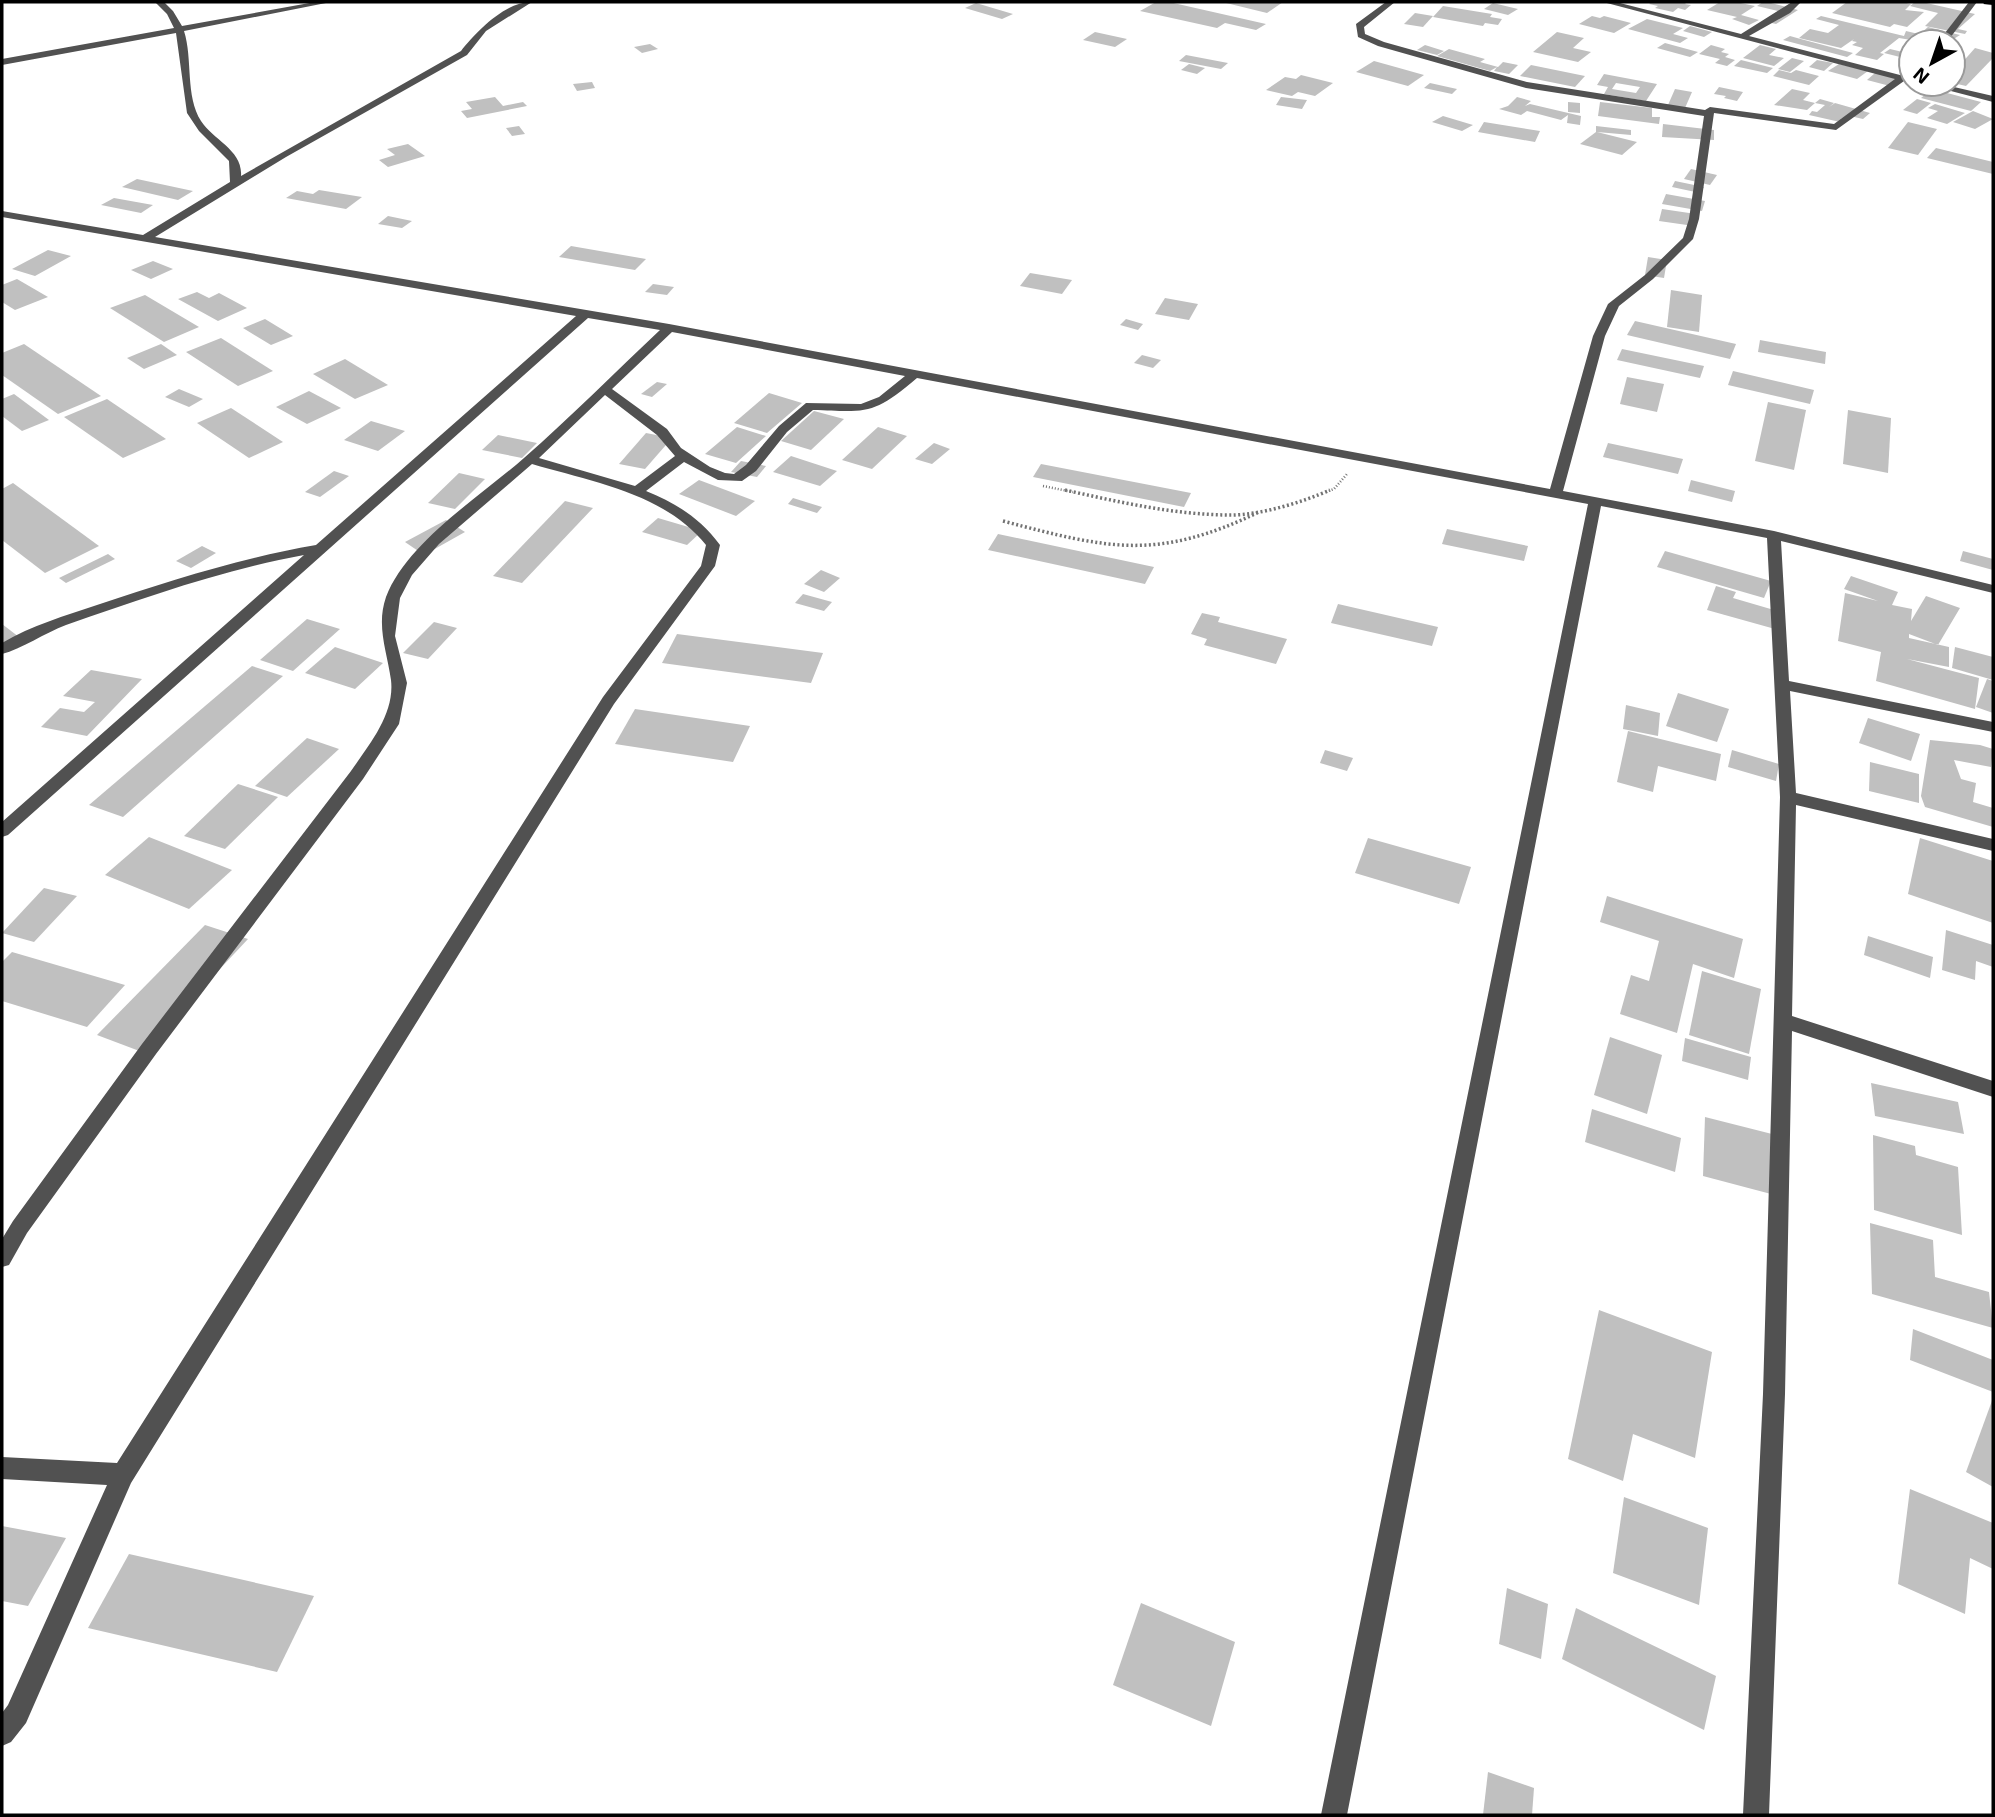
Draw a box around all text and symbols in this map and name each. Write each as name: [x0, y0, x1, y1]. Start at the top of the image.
north arrow: [1897, 28, 1967, 98]
text: N: [1908, 63, 1933, 90]

